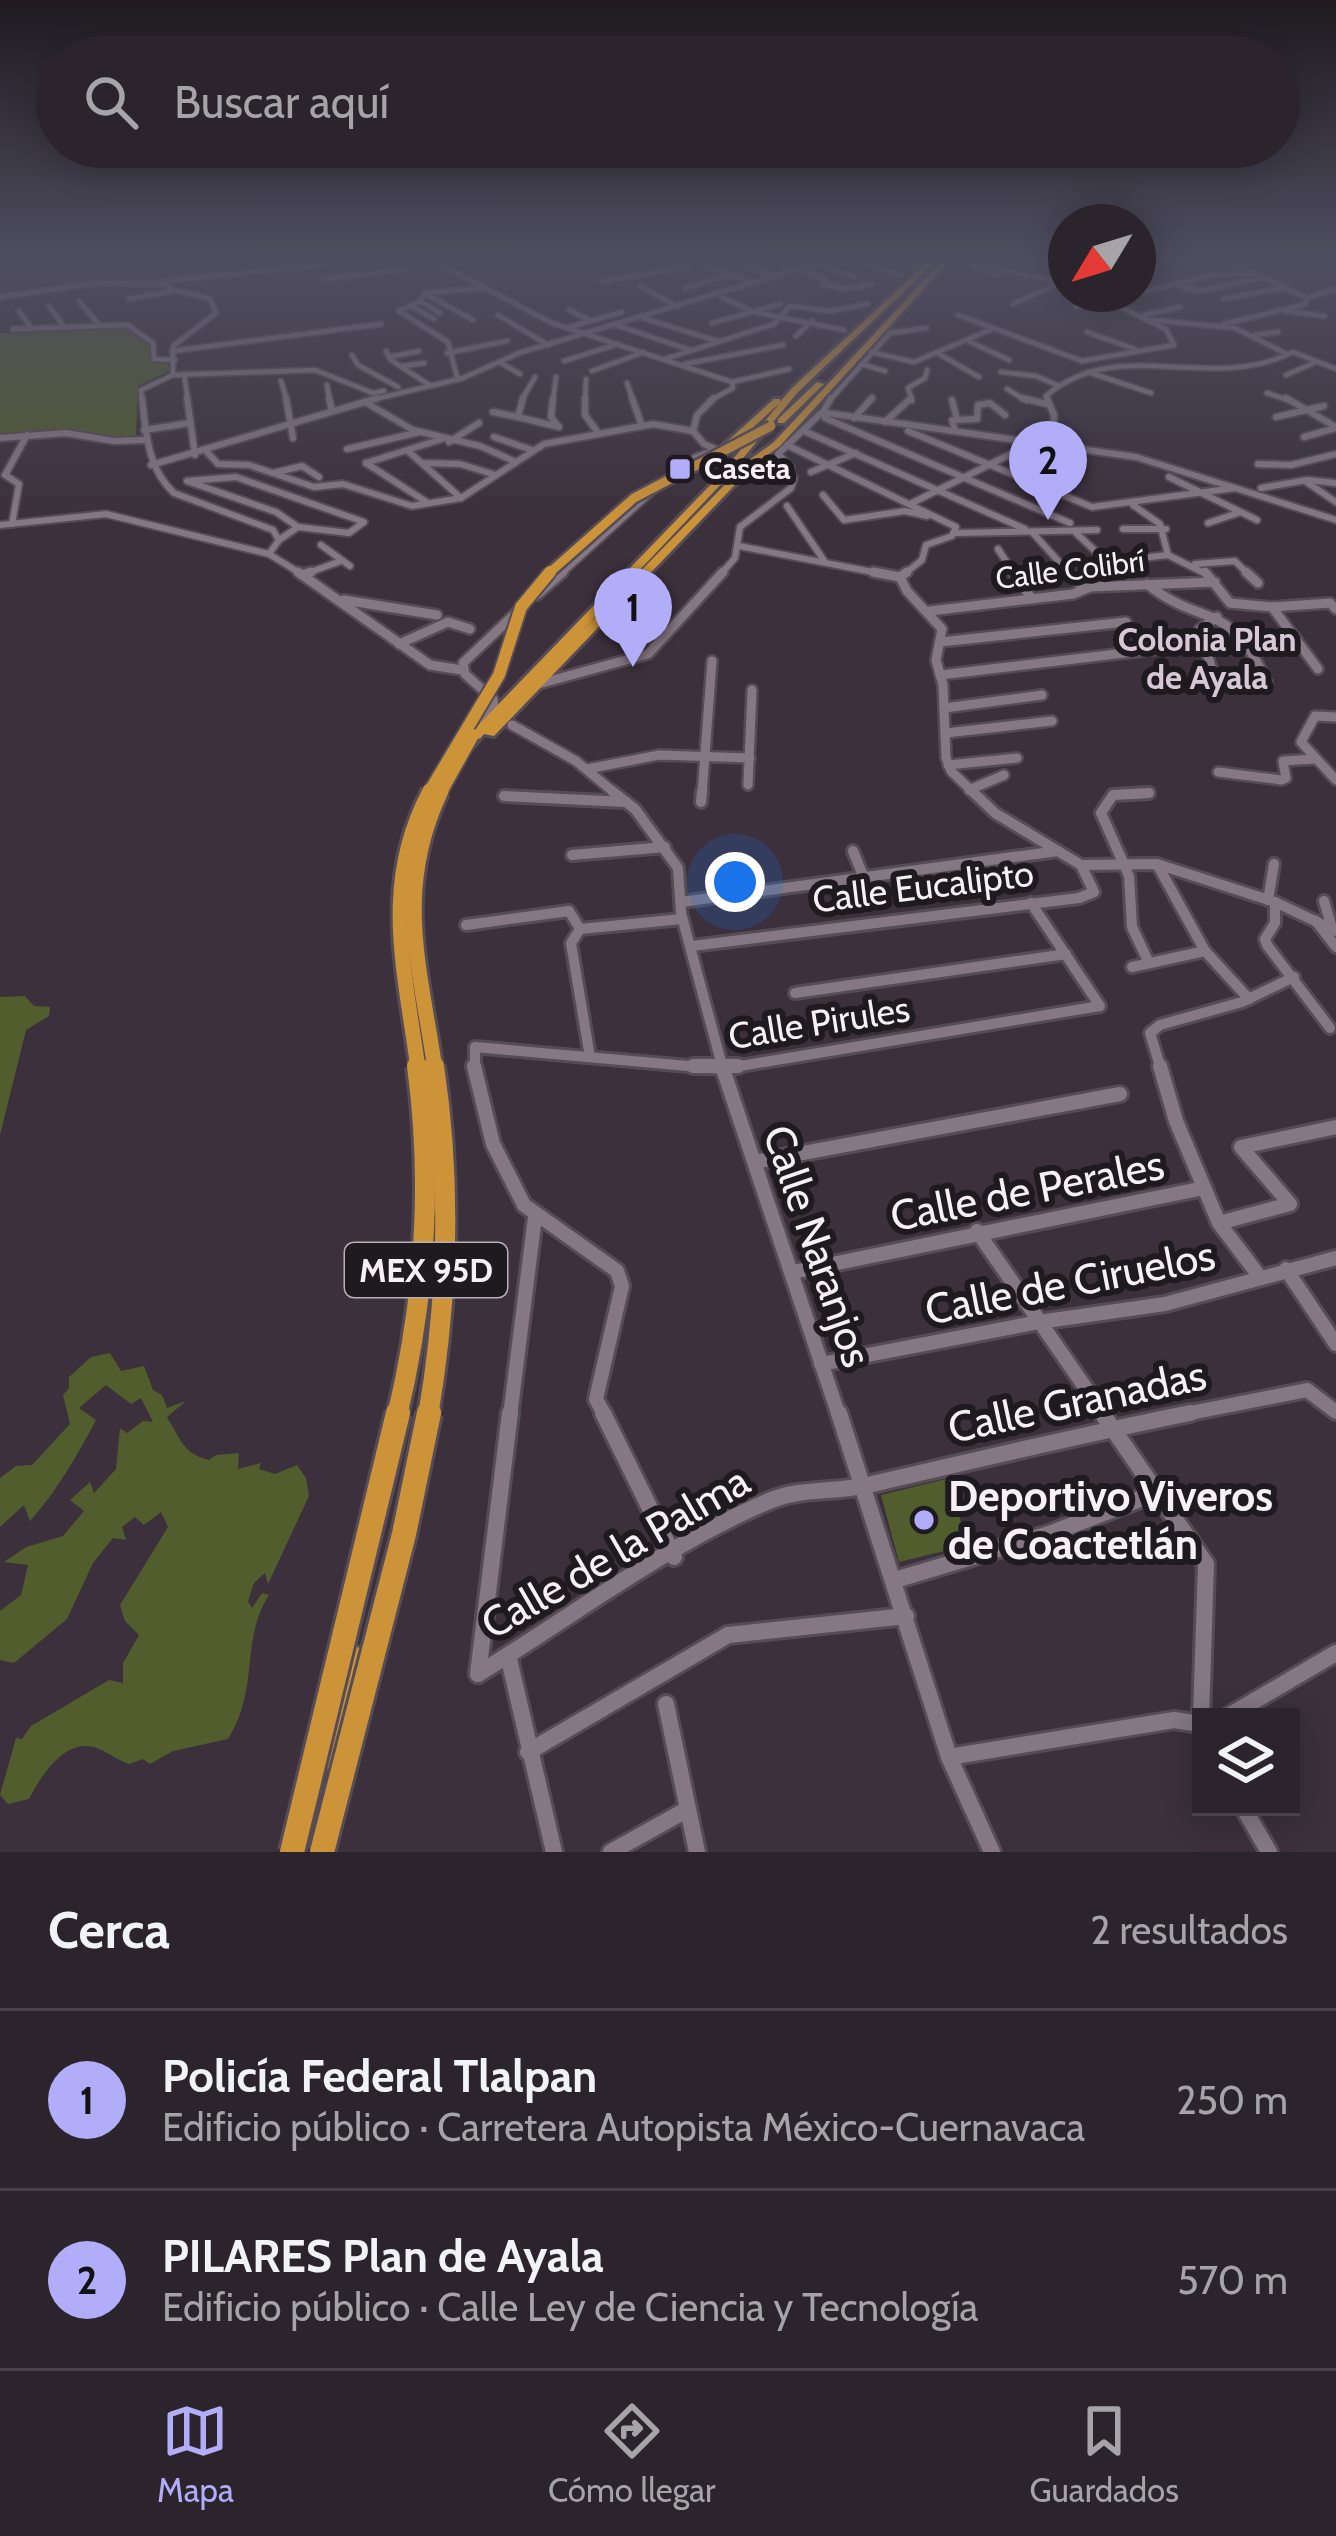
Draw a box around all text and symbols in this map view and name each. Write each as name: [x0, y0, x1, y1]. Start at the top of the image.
search box: [36, 36, 1300, 168]
icon: search: [78, 69, 144, 135]
text: Buscar aquí: [174, 75, 389, 129]
north arrow: [1048, 204, 1156, 312]
pin: 2: [1009, 421, 1087, 520]
place label: Caseta: [704, 450, 791, 487]
marker: Caseta: [667, 456, 693, 482]
street label: Calle Colibrí: [993, 542, 1146, 597]
pin: 1: [594, 568, 672, 667]
district label: Colonia Plan de Ayala: [1118, 619, 1296, 697]
street label: Calle Eucalipto: [810, 851, 1036, 921]
your location: [705, 852, 765, 912]
street label: Calle Pirules: [725, 986, 913, 1058]
street label: Calle Naranjos: [752, 1118, 884, 1374]
street label: Calle de Perales: [886, 1138, 1168, 1242]
street label: Calle de Ciruelos: [921, 1228, 1219, 1336]
road number: MEX 95D: [345, 1243, 507, 1297]
street label: Calle Granadas: [943, 1348, 1211, 1454]
street label: Calle de la Palma: [472, 1454, 758, 1650]
place label: Deportivo Viveros de Coactetlán: [948, 1470, 1273, 1570]
marker: Deportivo Viveros de Coactetlán: [911, 1507, 937, 1533]
map controls: [1192, 1708, 1300, 1816]
button: layers: [1192, 1708, 1300, 1816]
text: Cerca: [48, 1899, 170, 1961]
text: 2 resultados: [1090, 1906, 1288, 1954]
text: Policía Federal Tlalpan: [162, 2049, 597, 2103]
text: 1: [80, 2076, 94, 2124]
text: 250 m: [1176, 2076, 1288, 2124]
text: Edificio público · Carretera Autopista México-Cuernavaca: [162, 2103, 1085, 2151]
text: PILARES Plan de Ayala: [162, 2229, 604, 2283]
text: 2: [77, 2256, 97, 2304]
text: 570 m: [1177, 2256, 1288, 2304]
text: Edificio público · Calle Ley de Ciencia y Tecnología: [162, 2283, 978, 2331]
tab: Mapa: [157, 2398, 234, 2510]
tab: Cómo llegar: [548, 2398, 715, 2510]
tab: Guardados: [1030, 2398, 1179, 2510]

